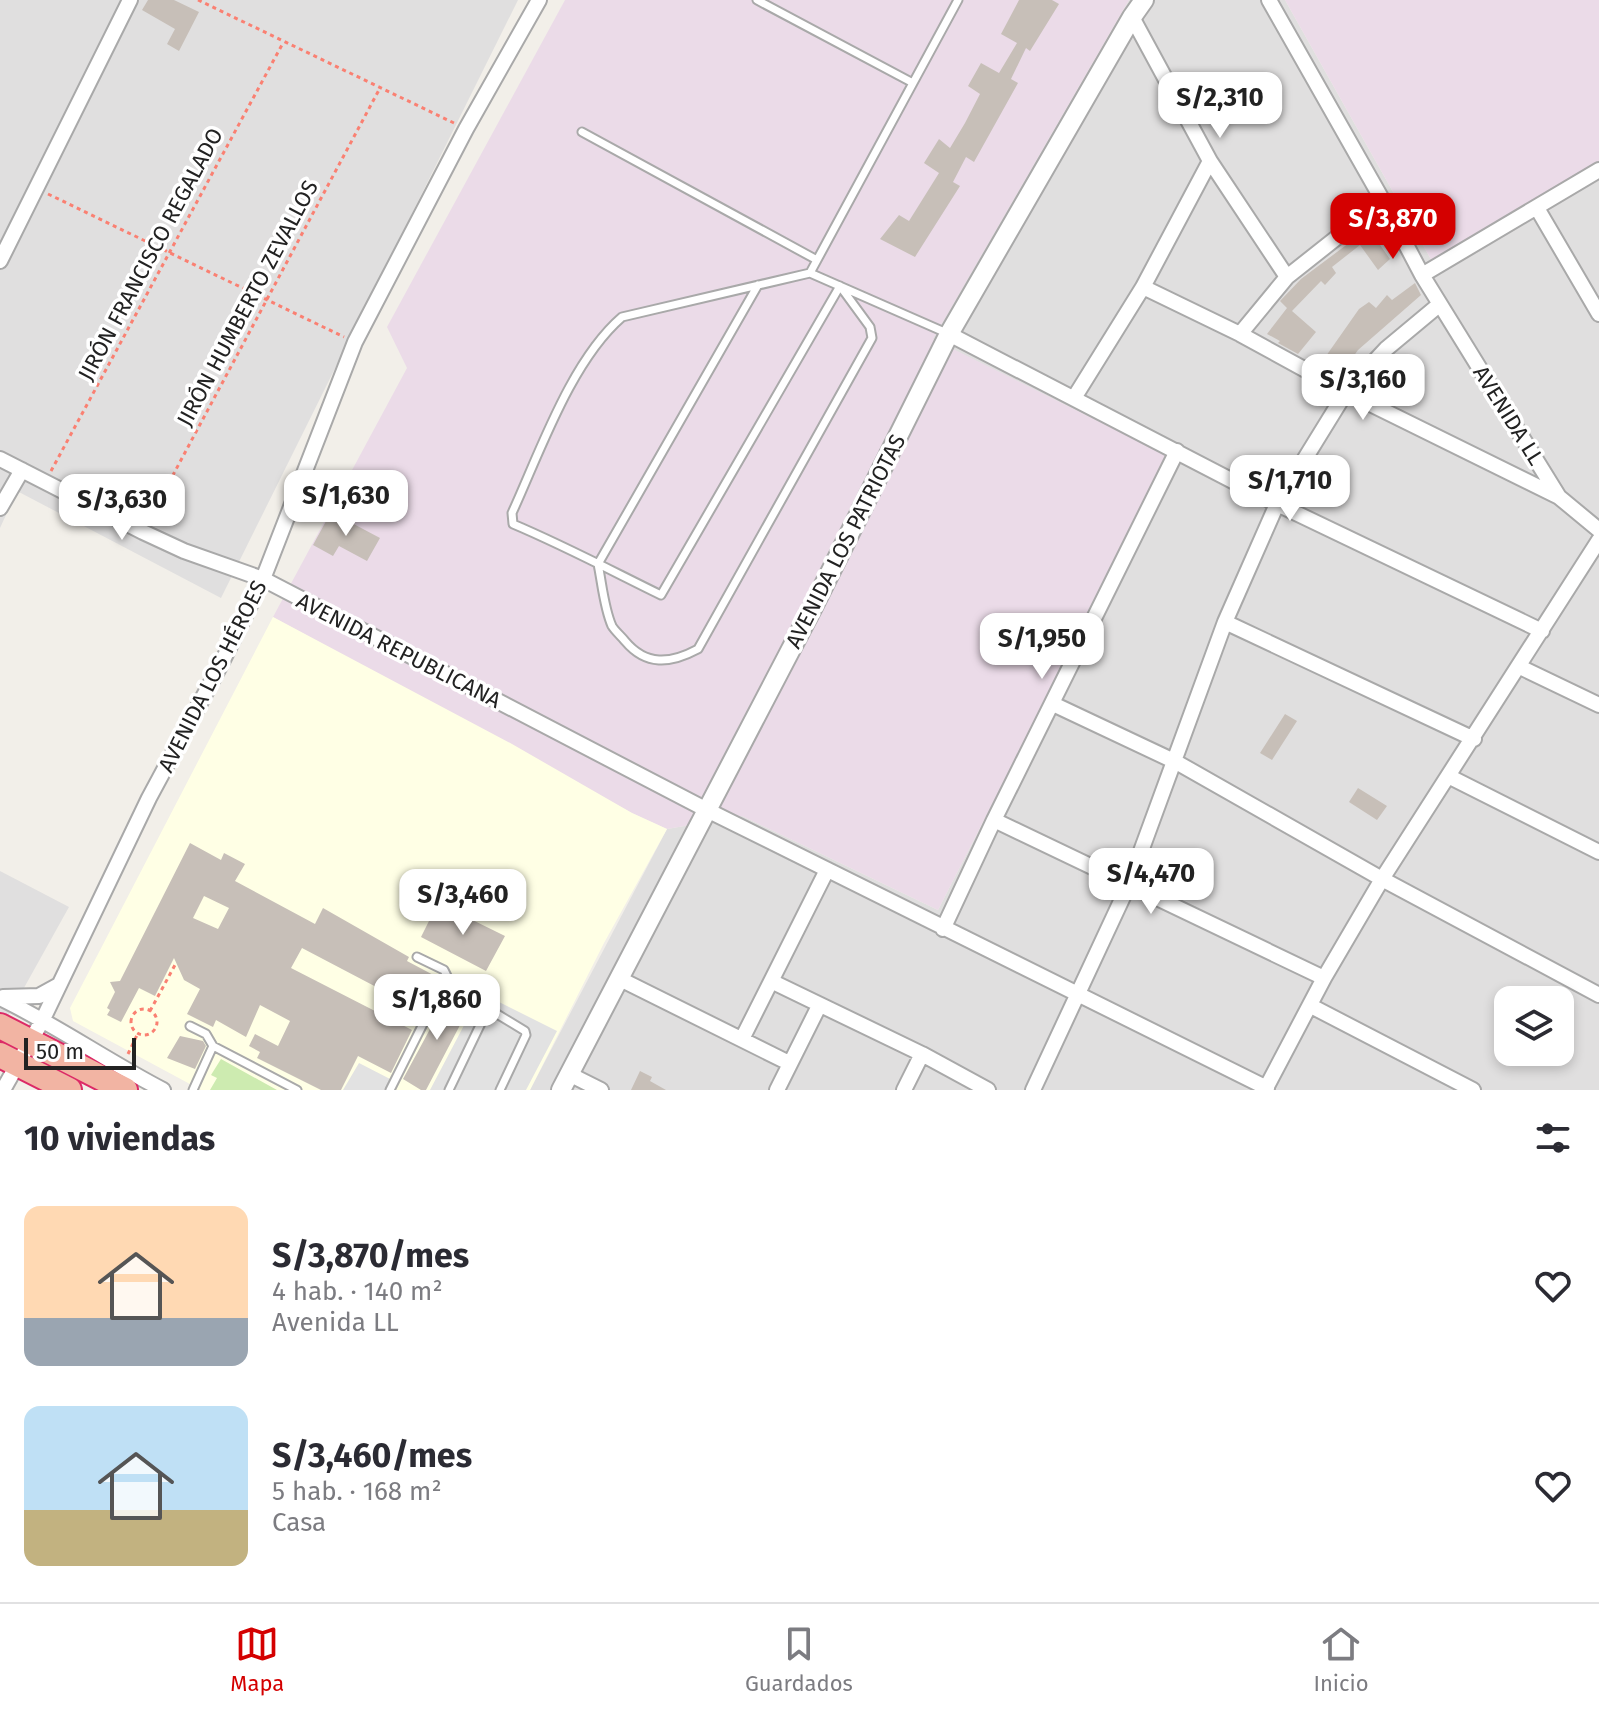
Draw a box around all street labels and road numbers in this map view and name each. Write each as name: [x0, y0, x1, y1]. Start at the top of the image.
street label: JIRÓN FRANCISCO REGALADO: [72, 123, 229, 385]
street label: JIRÓN HUMBERTO ZEVALLOS: [171, 176, 324, 431]
street label: AVENIDA LL: [1467, 361, 1550, 470]
street label: AVENIDA LOS PATRIOTAS: [780, 430, 911, 653]
street label: AVENIDA LOS HÉROES: [152, 576, 273, 777]
street label: AVENIDA REPUBLICANA: [292, 587, 506, 714]

